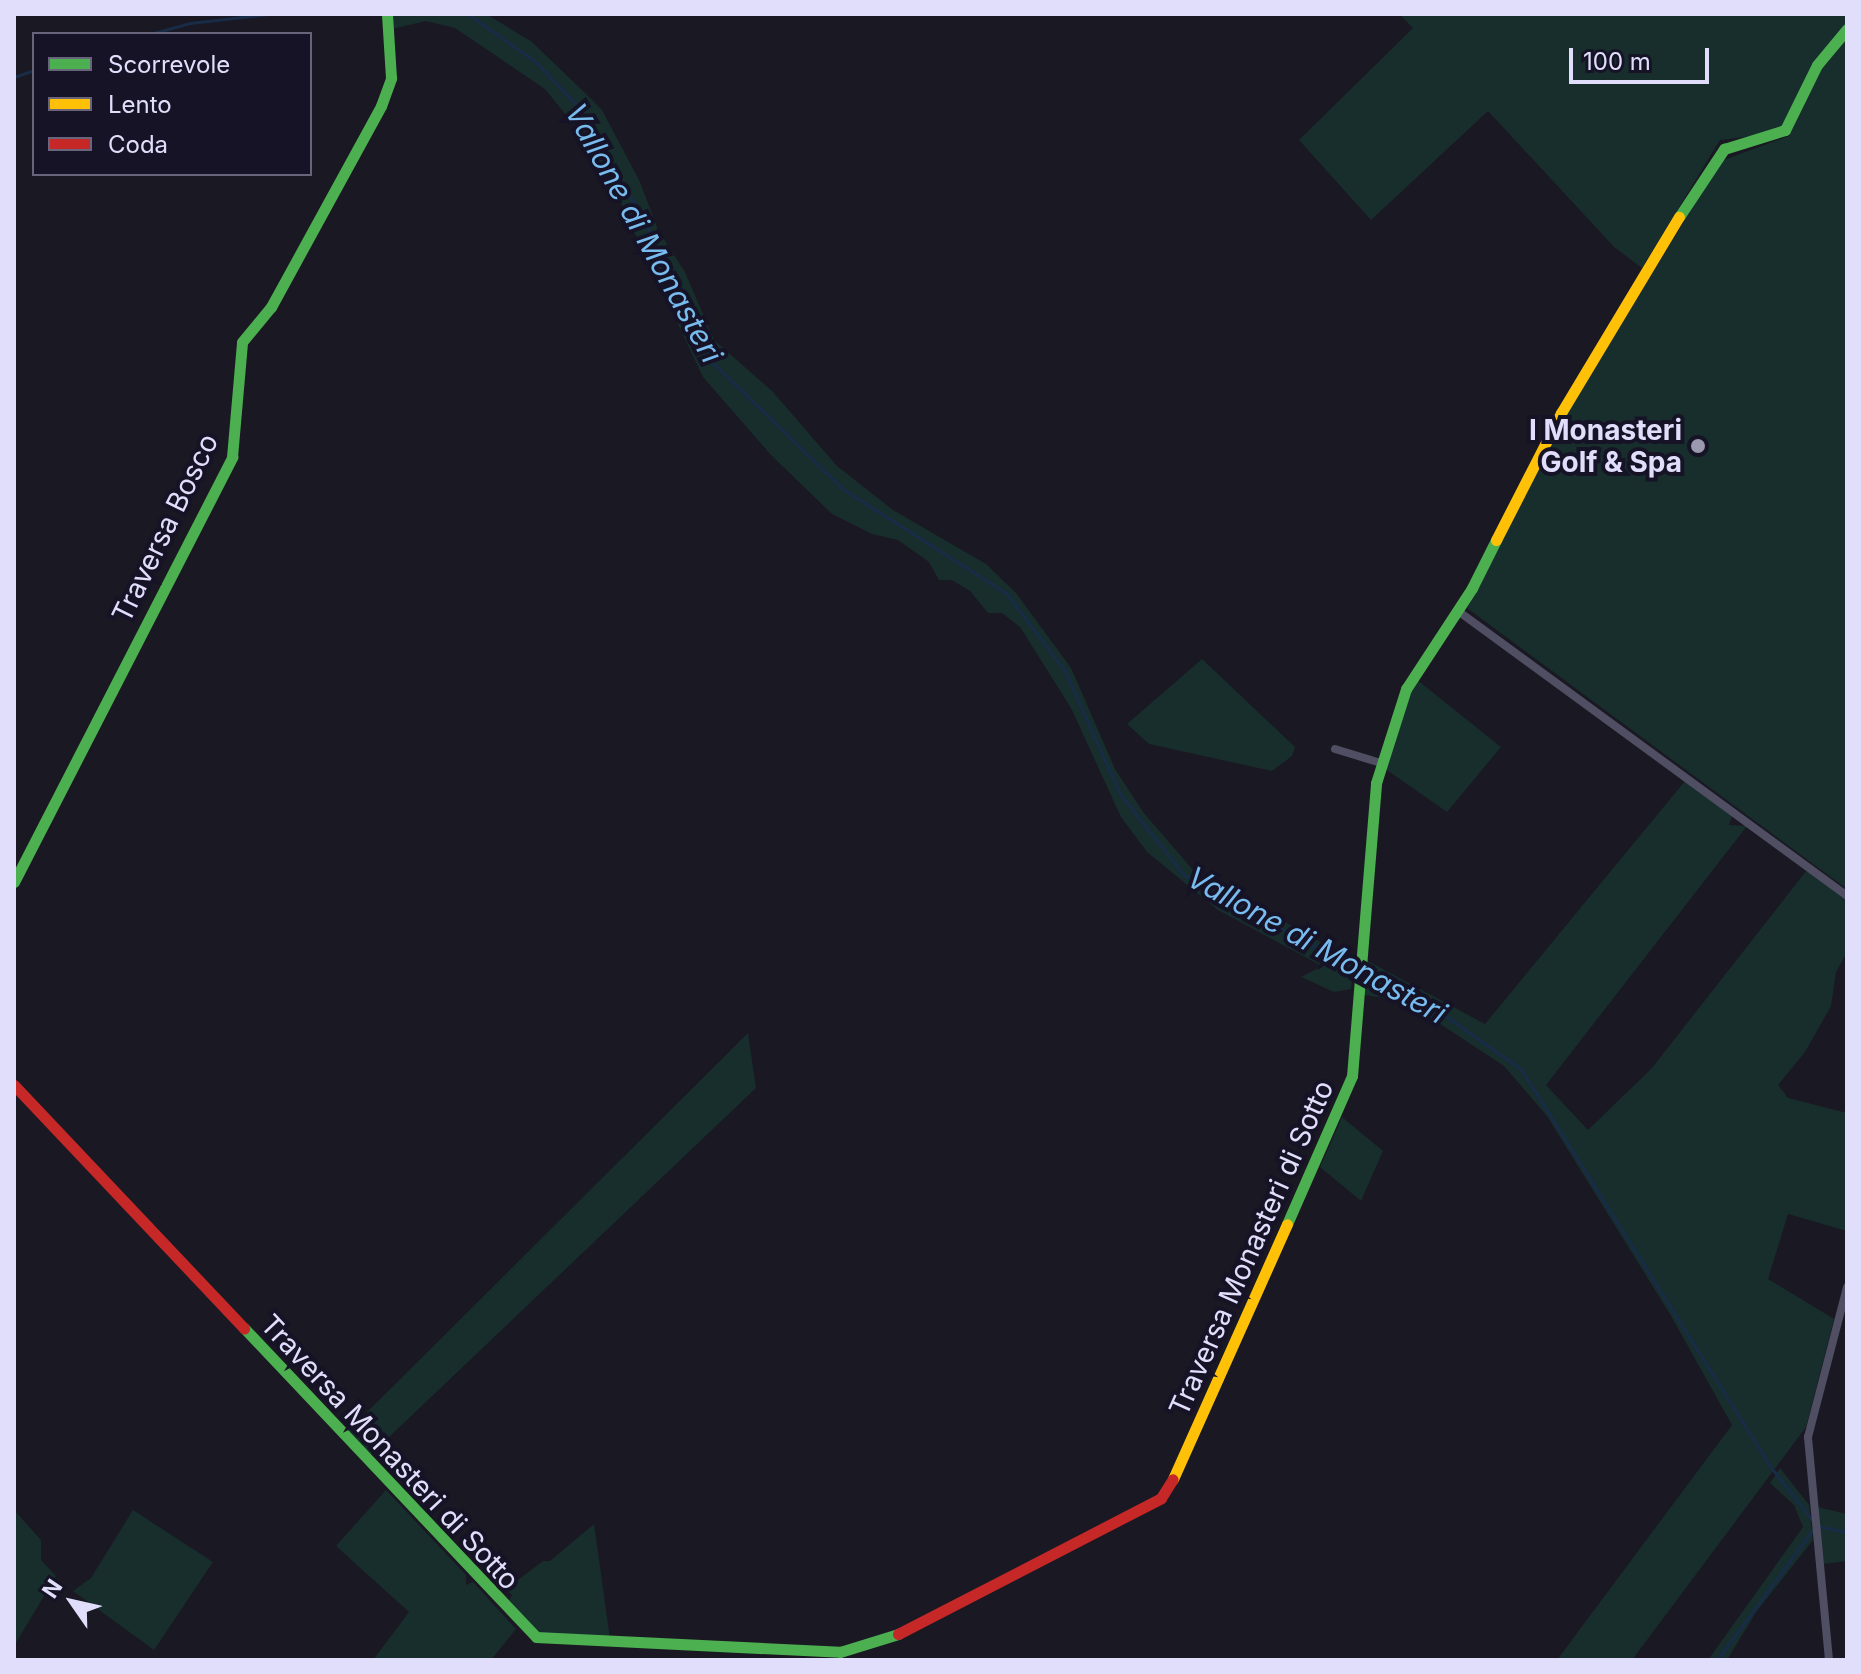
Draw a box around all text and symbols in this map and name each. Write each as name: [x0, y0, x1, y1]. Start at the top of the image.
legend: [32, 32, 312, 176]
scale bar: [1573, 32, 1713, 82]
text: 100 m: [1583, 47, 1651, 76]
text: Scorrevole: [108, 50, 230, 79]
text: Lento: [108, 90, 172, 119]
water label: Vallone di Monasteri: [558, 97, 730, 369]
text: Coda: [108, 130, 168, 159]
place label: I Monasteri Golf & Spa: [1529, 413, 1682, 479]
street label: Traversa Bosco: [105, 428, 225, 628]
marker: I Monasteri Golf & Spa: [1689, 437, 1707, 455]
water label: Vallone di Monasteri: [1181, 859, 1453, 1031]
street label: Traversa Monasteri di Sotto: [1162, 1075, 1340, 1421]
street label: Traversa Monasteri di Sotto: [254, 1308, 526, 1596]
north arrow: [32, 1562, 112, 1642]
text: N: [37, 1574, 68, 1603]

